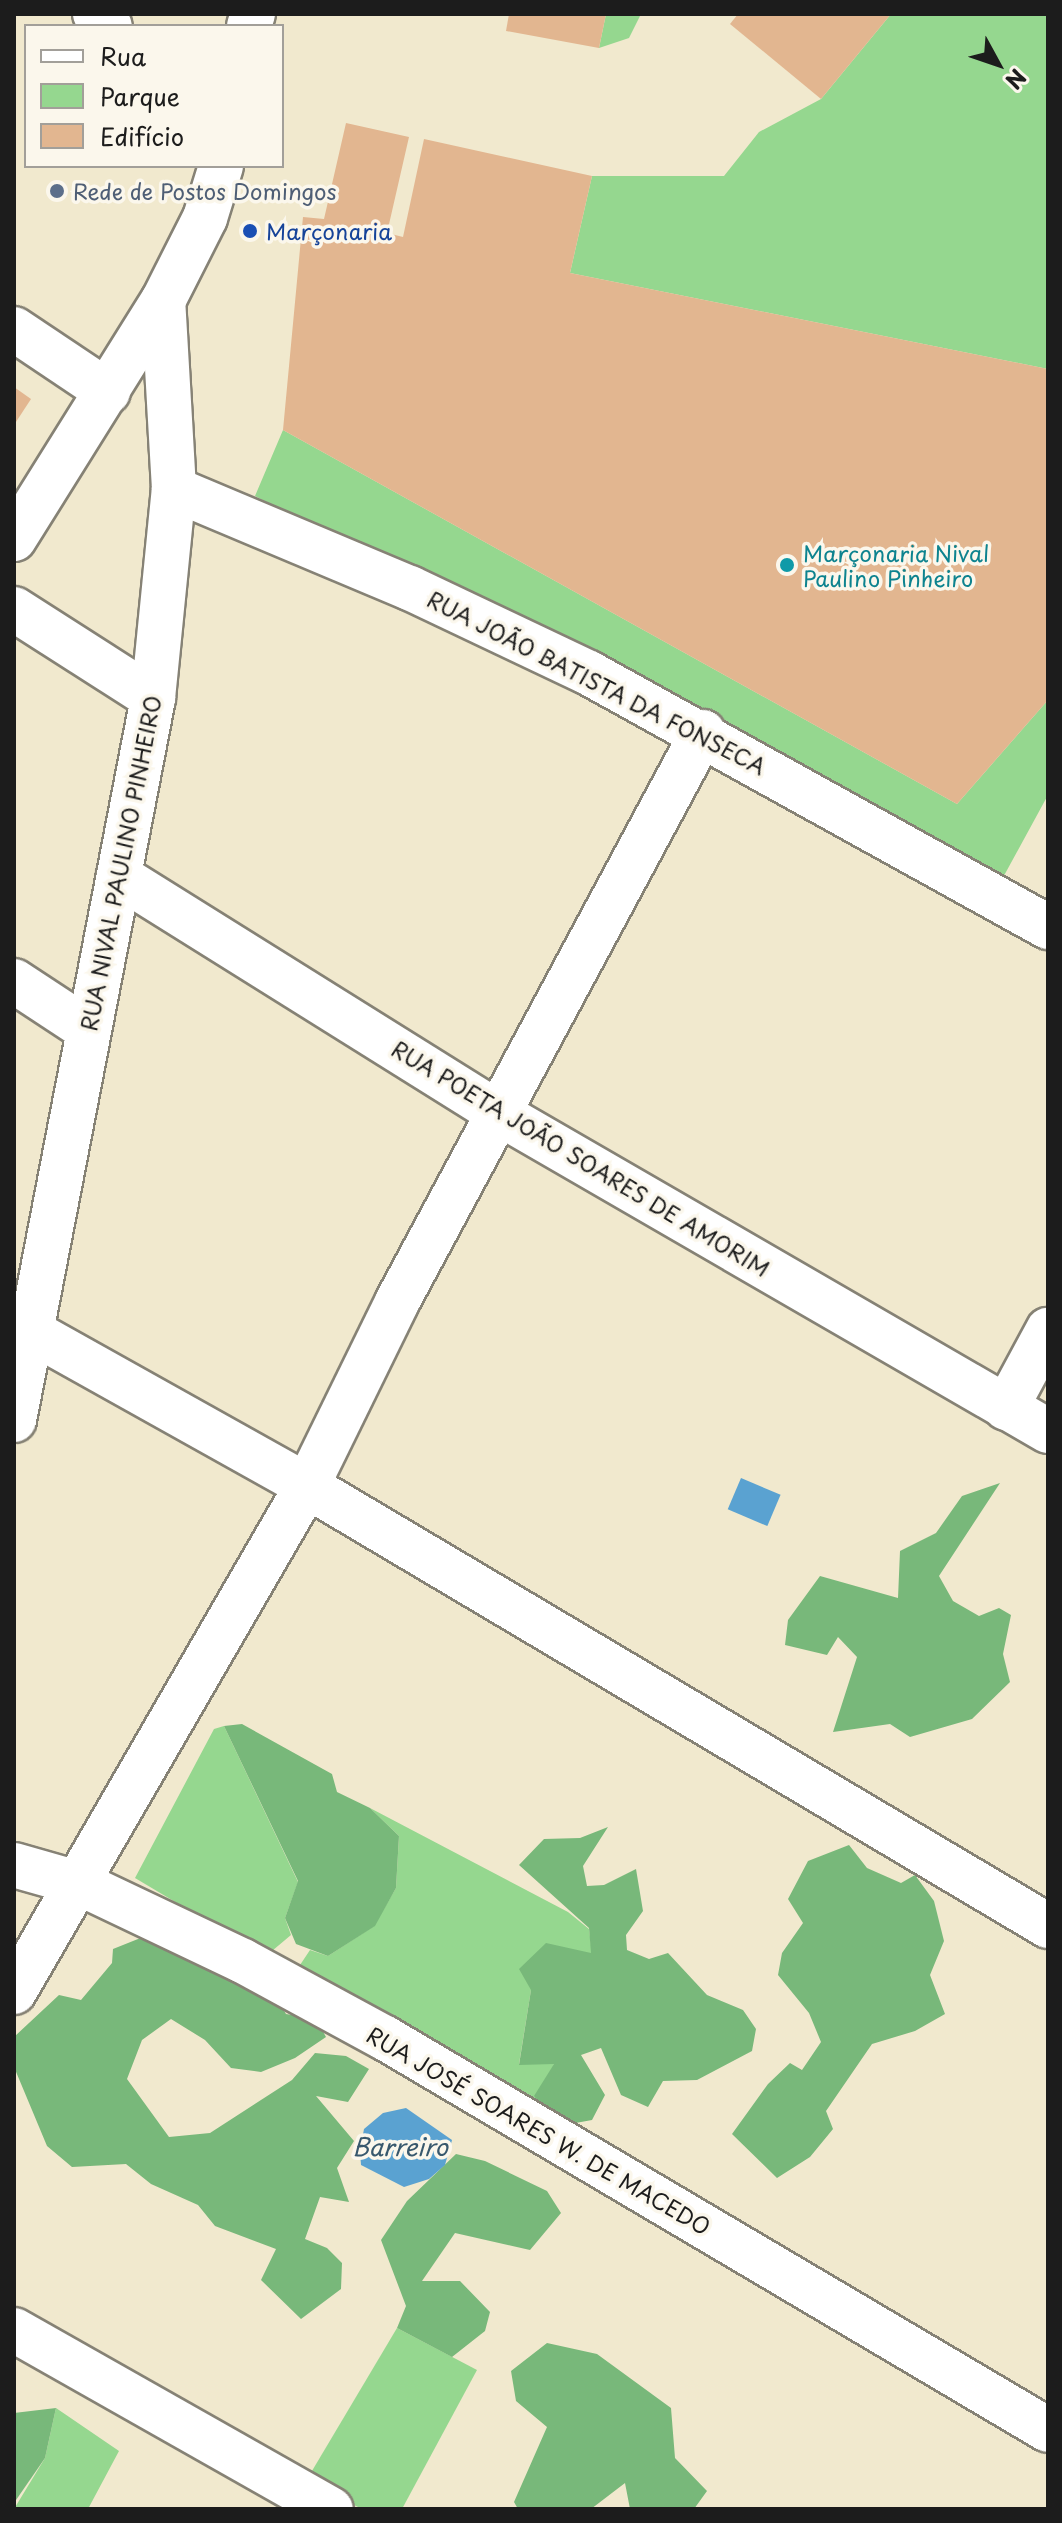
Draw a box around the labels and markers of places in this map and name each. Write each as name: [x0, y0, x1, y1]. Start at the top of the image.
place label: Rede de Postos Domingos: [73, 178, 339, 204]
marker: Rede de Postos Domingos: [48, 182, 66, 200]
place label: Marçonaria: [266, 218, 392, 244]
marker: Marçonaria: [241, 222, 259, 240]
place label: Marçonaria Nival Paulino Pinheiro: [803, 539, 990, 590]
marker: Marçonaria Nival Paulino Pinheiro: [778, 556, 796, 574]

